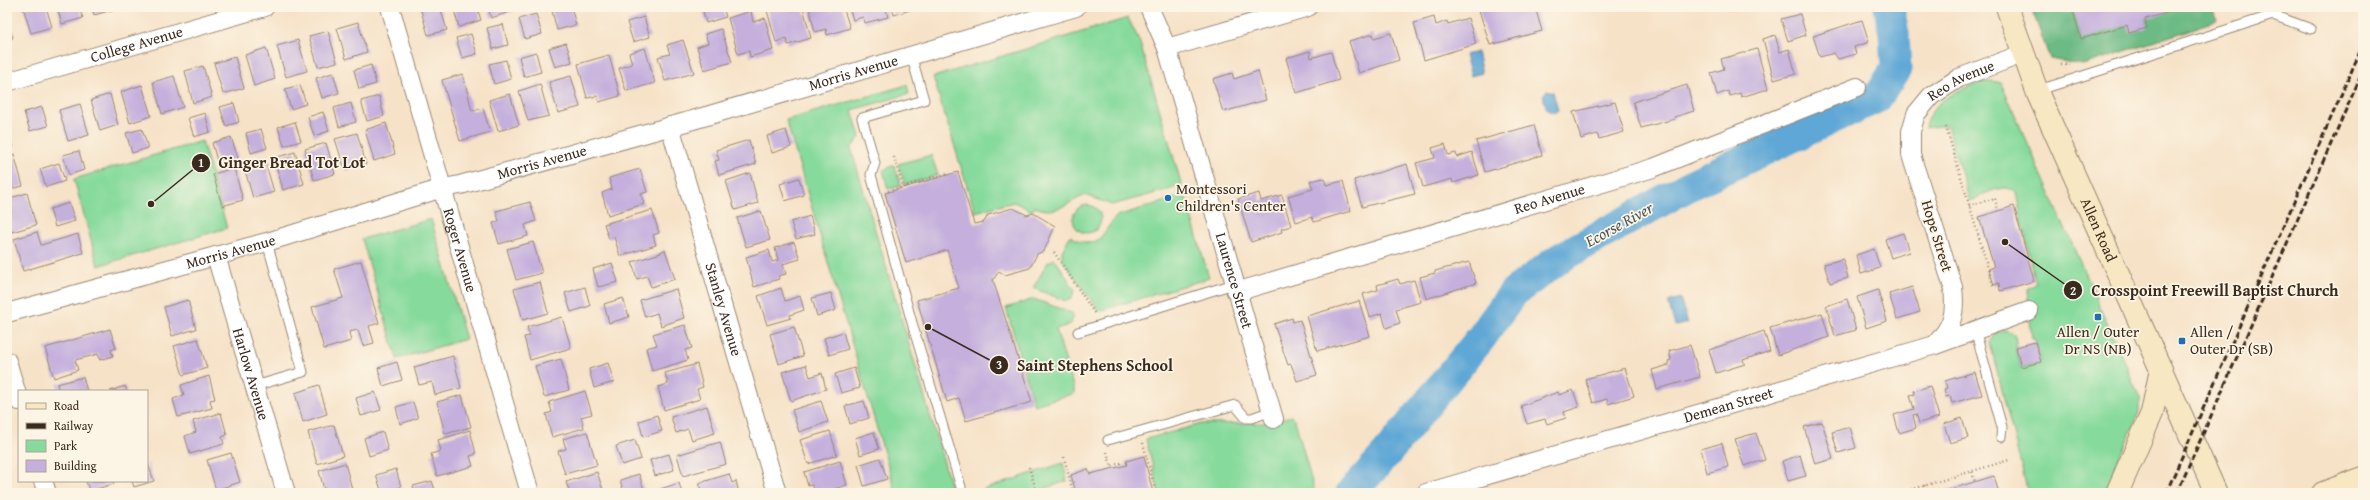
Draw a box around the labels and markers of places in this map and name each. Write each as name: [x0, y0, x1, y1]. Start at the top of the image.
callout: Ginger Bread Tot Lot: [191, 149, 374, 177]
place label: Montessori Children's Center: [1176, 178, 1286, 216]
marker: Montessori Children's Center: [1163, 193, 1173, 203]
callout: Crosspoint Freewill Baptist Church: [2063, 276, 2347, 304]
marker: Allen / Outer Dr NS (NB): [2093, 312, 2103, 322]
place label: Allen / Outer Dr NS (NB): [2057, 321, 2139, 359]
place label: Allen / Outer Dr (SB): [2190, 321, 2273, 359]
marker: Allen / Outer Dr (SB): [2177, 336, 2187, 346]
callout: Saint Stephens School: [989, 351, 1182, 379]

